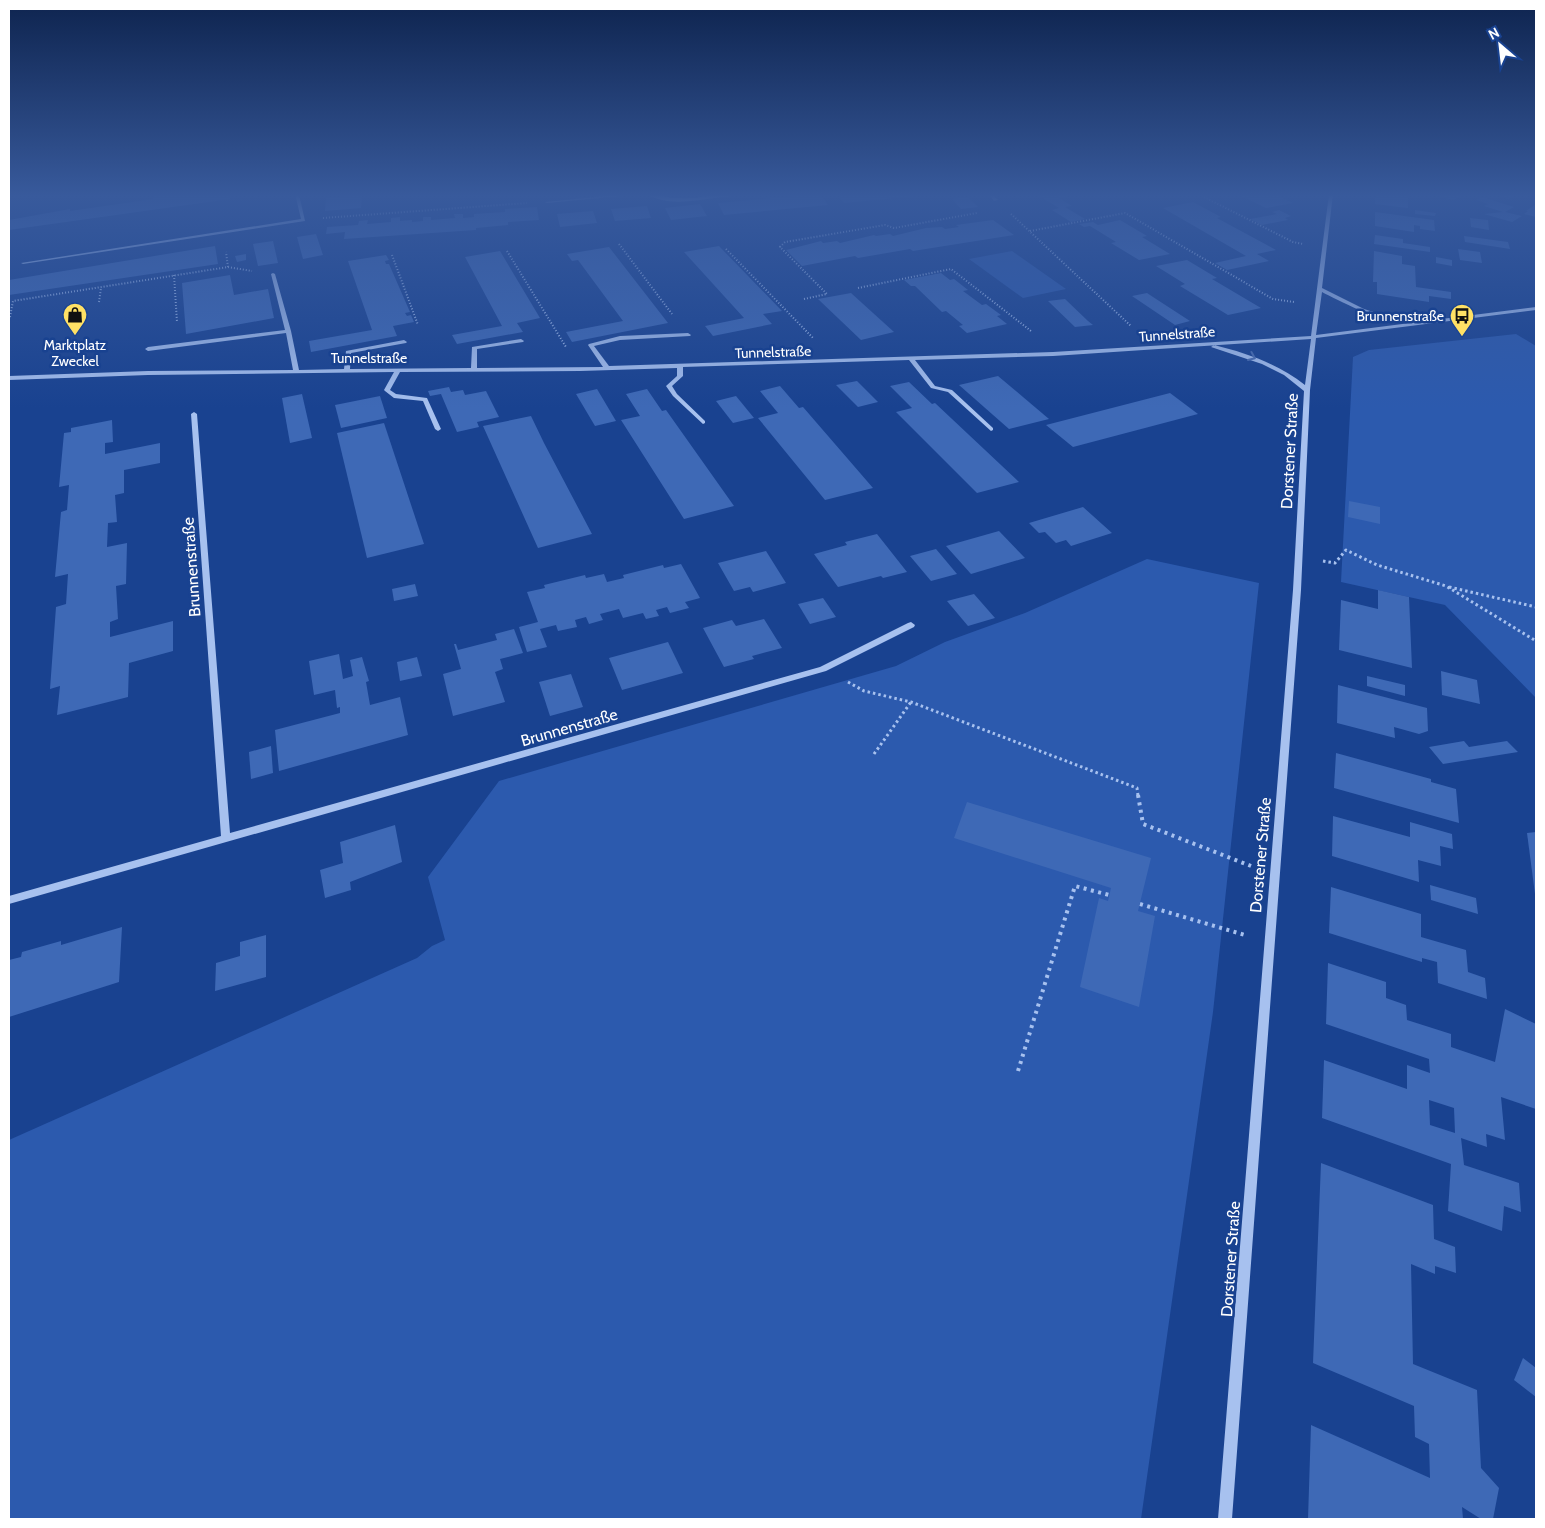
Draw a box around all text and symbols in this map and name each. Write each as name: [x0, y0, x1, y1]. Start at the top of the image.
north arrow: [1475, 20, 1525, 70]
text: N: [1485, 23, 1502, 44]
shop icon: Marktplatz Zweckel: [62, 302, 88, 336]
bus stop icon: Brunnenstraße: [1449, 303, 1475, 337]
place label: Brunnenstraße: [1357, 307, 1444, 325]
street label: Tunnelstraße: [1138, 322, 1216, 346]
place label: Marktplatz Zweckel: [44, 336, 107, 370]
street label: Tunnelstraße: [734, 342, 812, 362]
street label: Tunnelstraße: [331, 349, 407, 367]
one-way arrow: [1247, 351, 1256, 361]
street label: Dorstener Straße: [1277, 393, 1302, 509]
street label: Brunnenstraße: [179, 516, 204, 617]
street label: Brunnenstraße: [519, 705, 620, 750]
street label: Dorstener Straße: [1246, 797, 1275, 914]
street label: Dorstener Straße: [1217, 1201, 1244, 1317]

